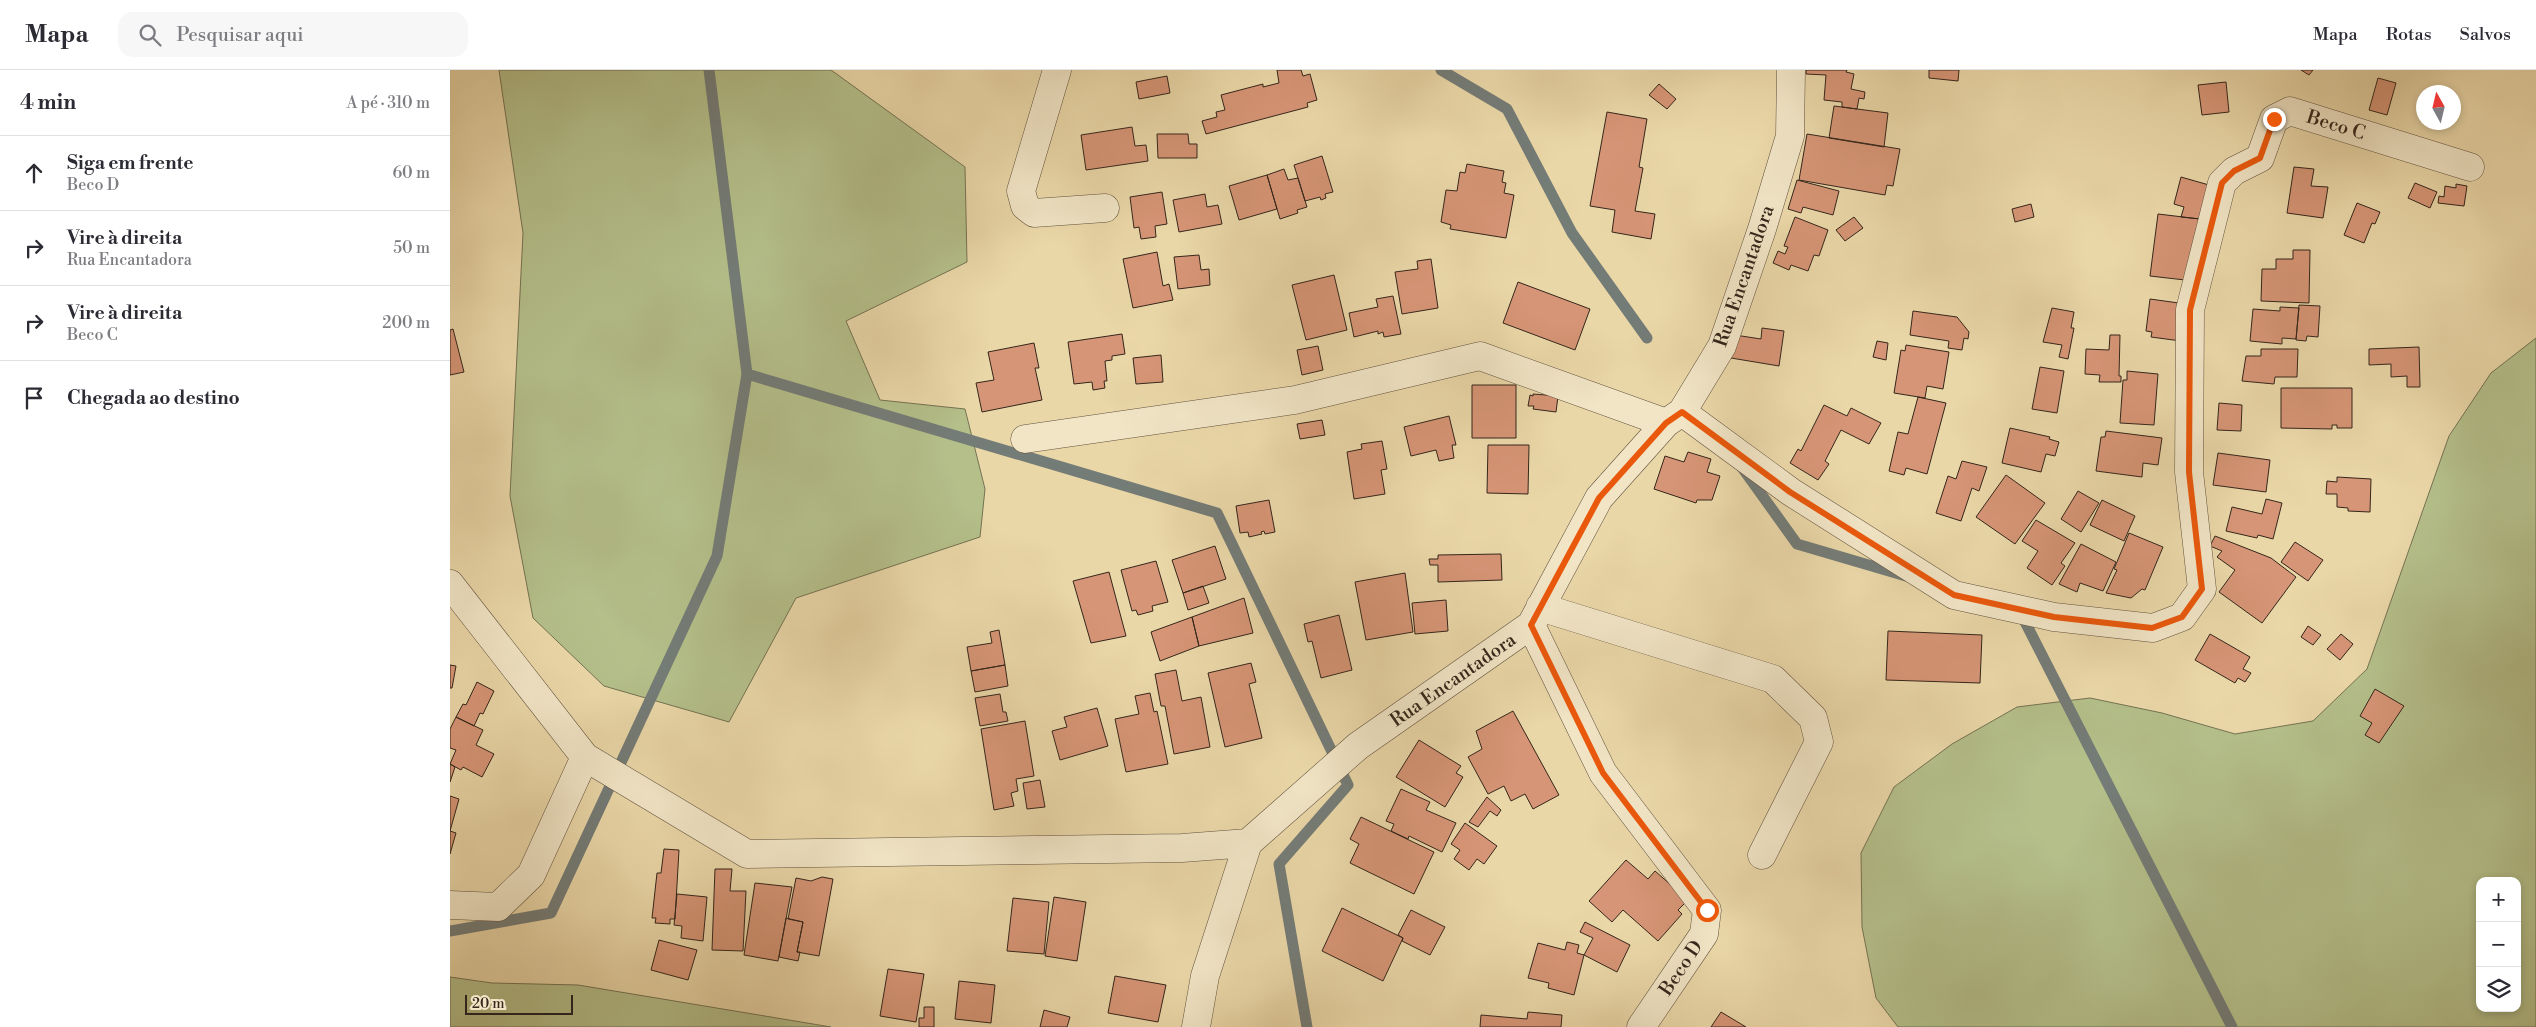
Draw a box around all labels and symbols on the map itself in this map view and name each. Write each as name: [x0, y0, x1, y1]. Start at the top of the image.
north arrow: [2416, 85, 2461, 130]
street label: Beco C: [2303, 104, 2368, 145]
route end: [2263, 108, 2286, 131]
street label: Rua Encantadora: [1709, 202, 1780, 350]
street label: Rua Encantadora: [1385, 627, 1521, 732]
route start: [1696, 899, 1719, 922]
street label: Beco D: [1653, 936, 1708, 1001]
scale bar: [465, 992, 572, 1015]

